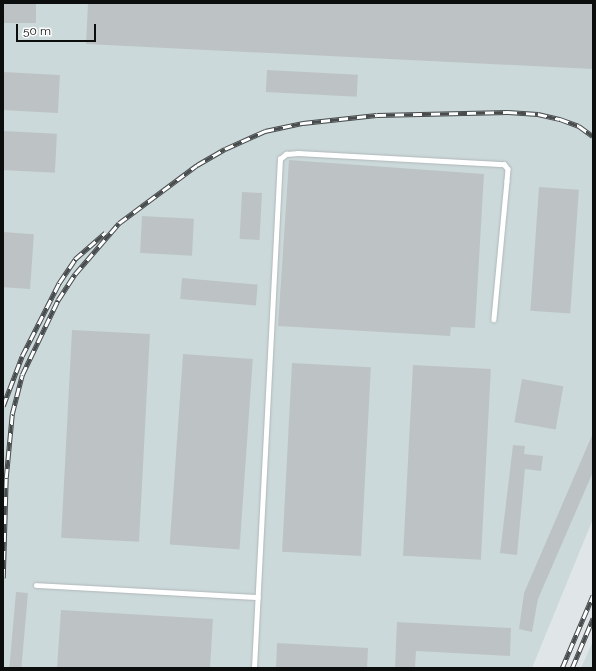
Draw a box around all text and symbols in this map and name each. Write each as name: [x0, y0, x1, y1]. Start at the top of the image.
scale bar: [18, 16, 98, 42]
text: 50 m: [23, 24, 51, 38]

